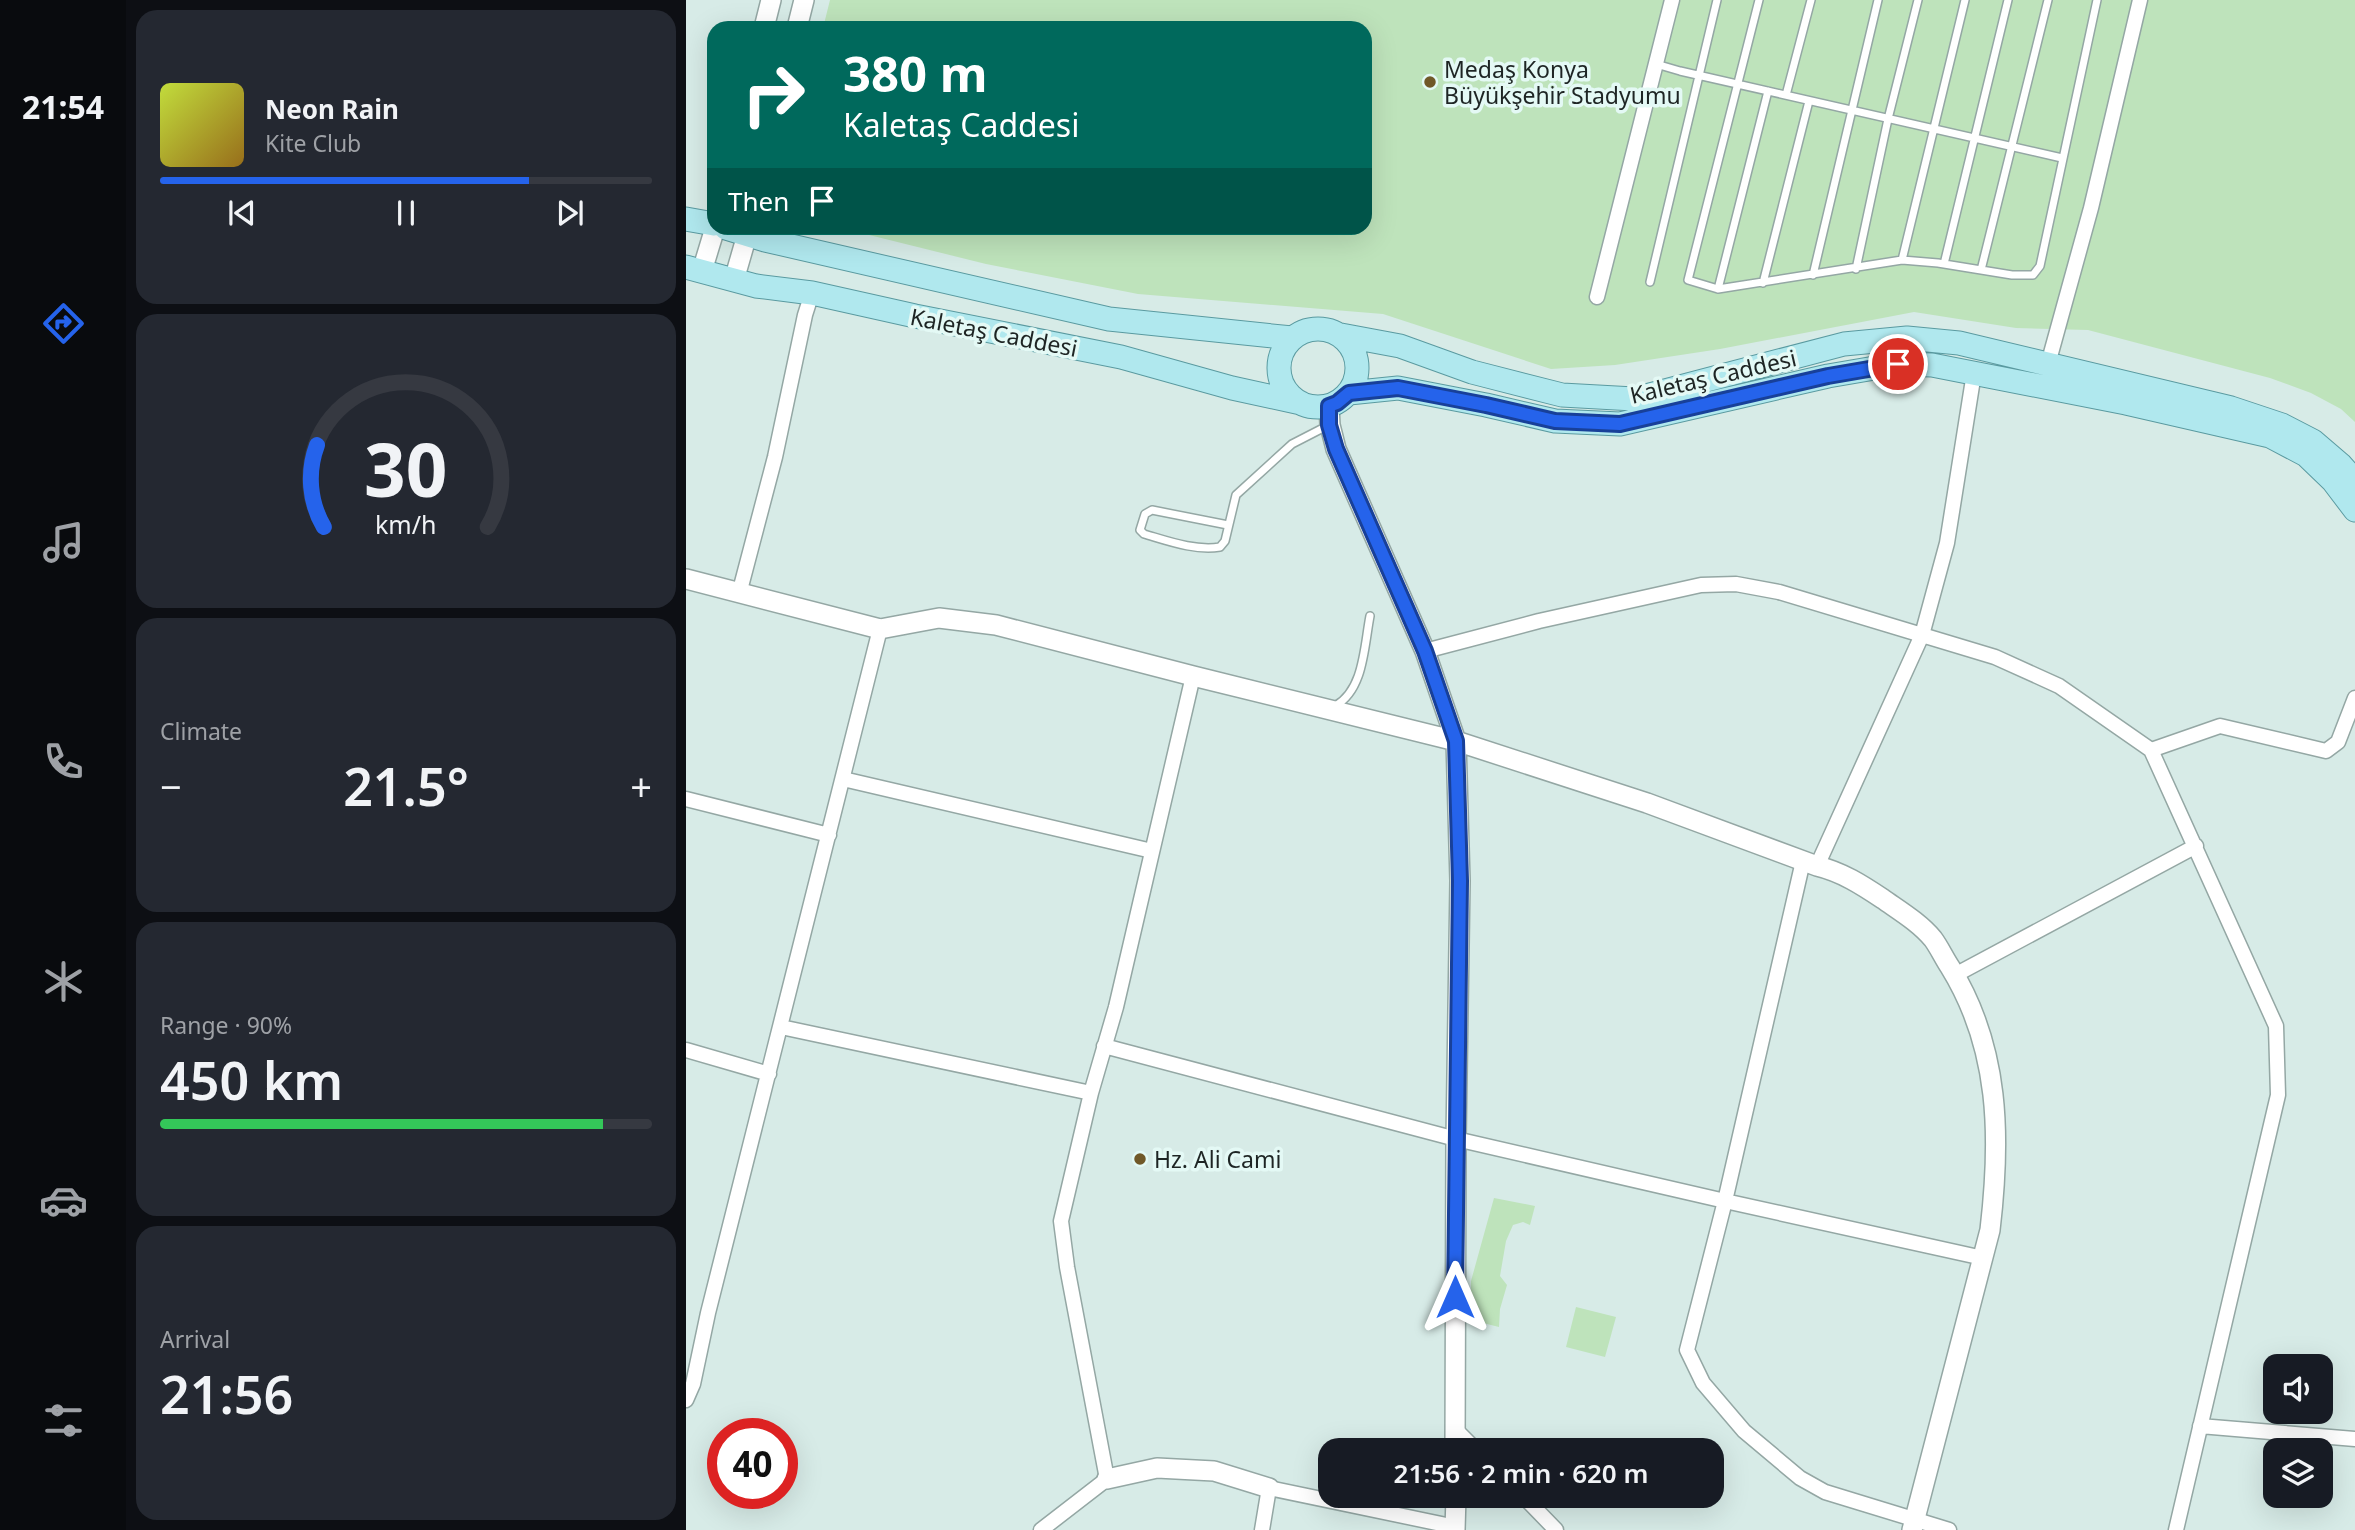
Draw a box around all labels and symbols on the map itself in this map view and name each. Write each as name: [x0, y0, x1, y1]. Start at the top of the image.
place label: Medaş Konya Büyükşehir Stadyumu: [1444, 53, 1681, 111]
marker: Medaş Konya Büyükşehir Stadyumu: [1422, 74, 1438, 90]
street label: Kaletaş Caddesi: [908, 300, 1080, 364]
pin: [1868, 334, 1928, 394]
street label: Kaletaş Caddesi: [1627, 341, 1799, 411]
place label: Hz. Ali Cami: [1154, 1143, 1281, 1175]
marker: Hz. Ali Cami: [1132, 1151, 1148, 1167]
position arrow: [1418, 1260, 1492, 1334]
speed limit sign: 40: [707, 1418, 798, 1509]

